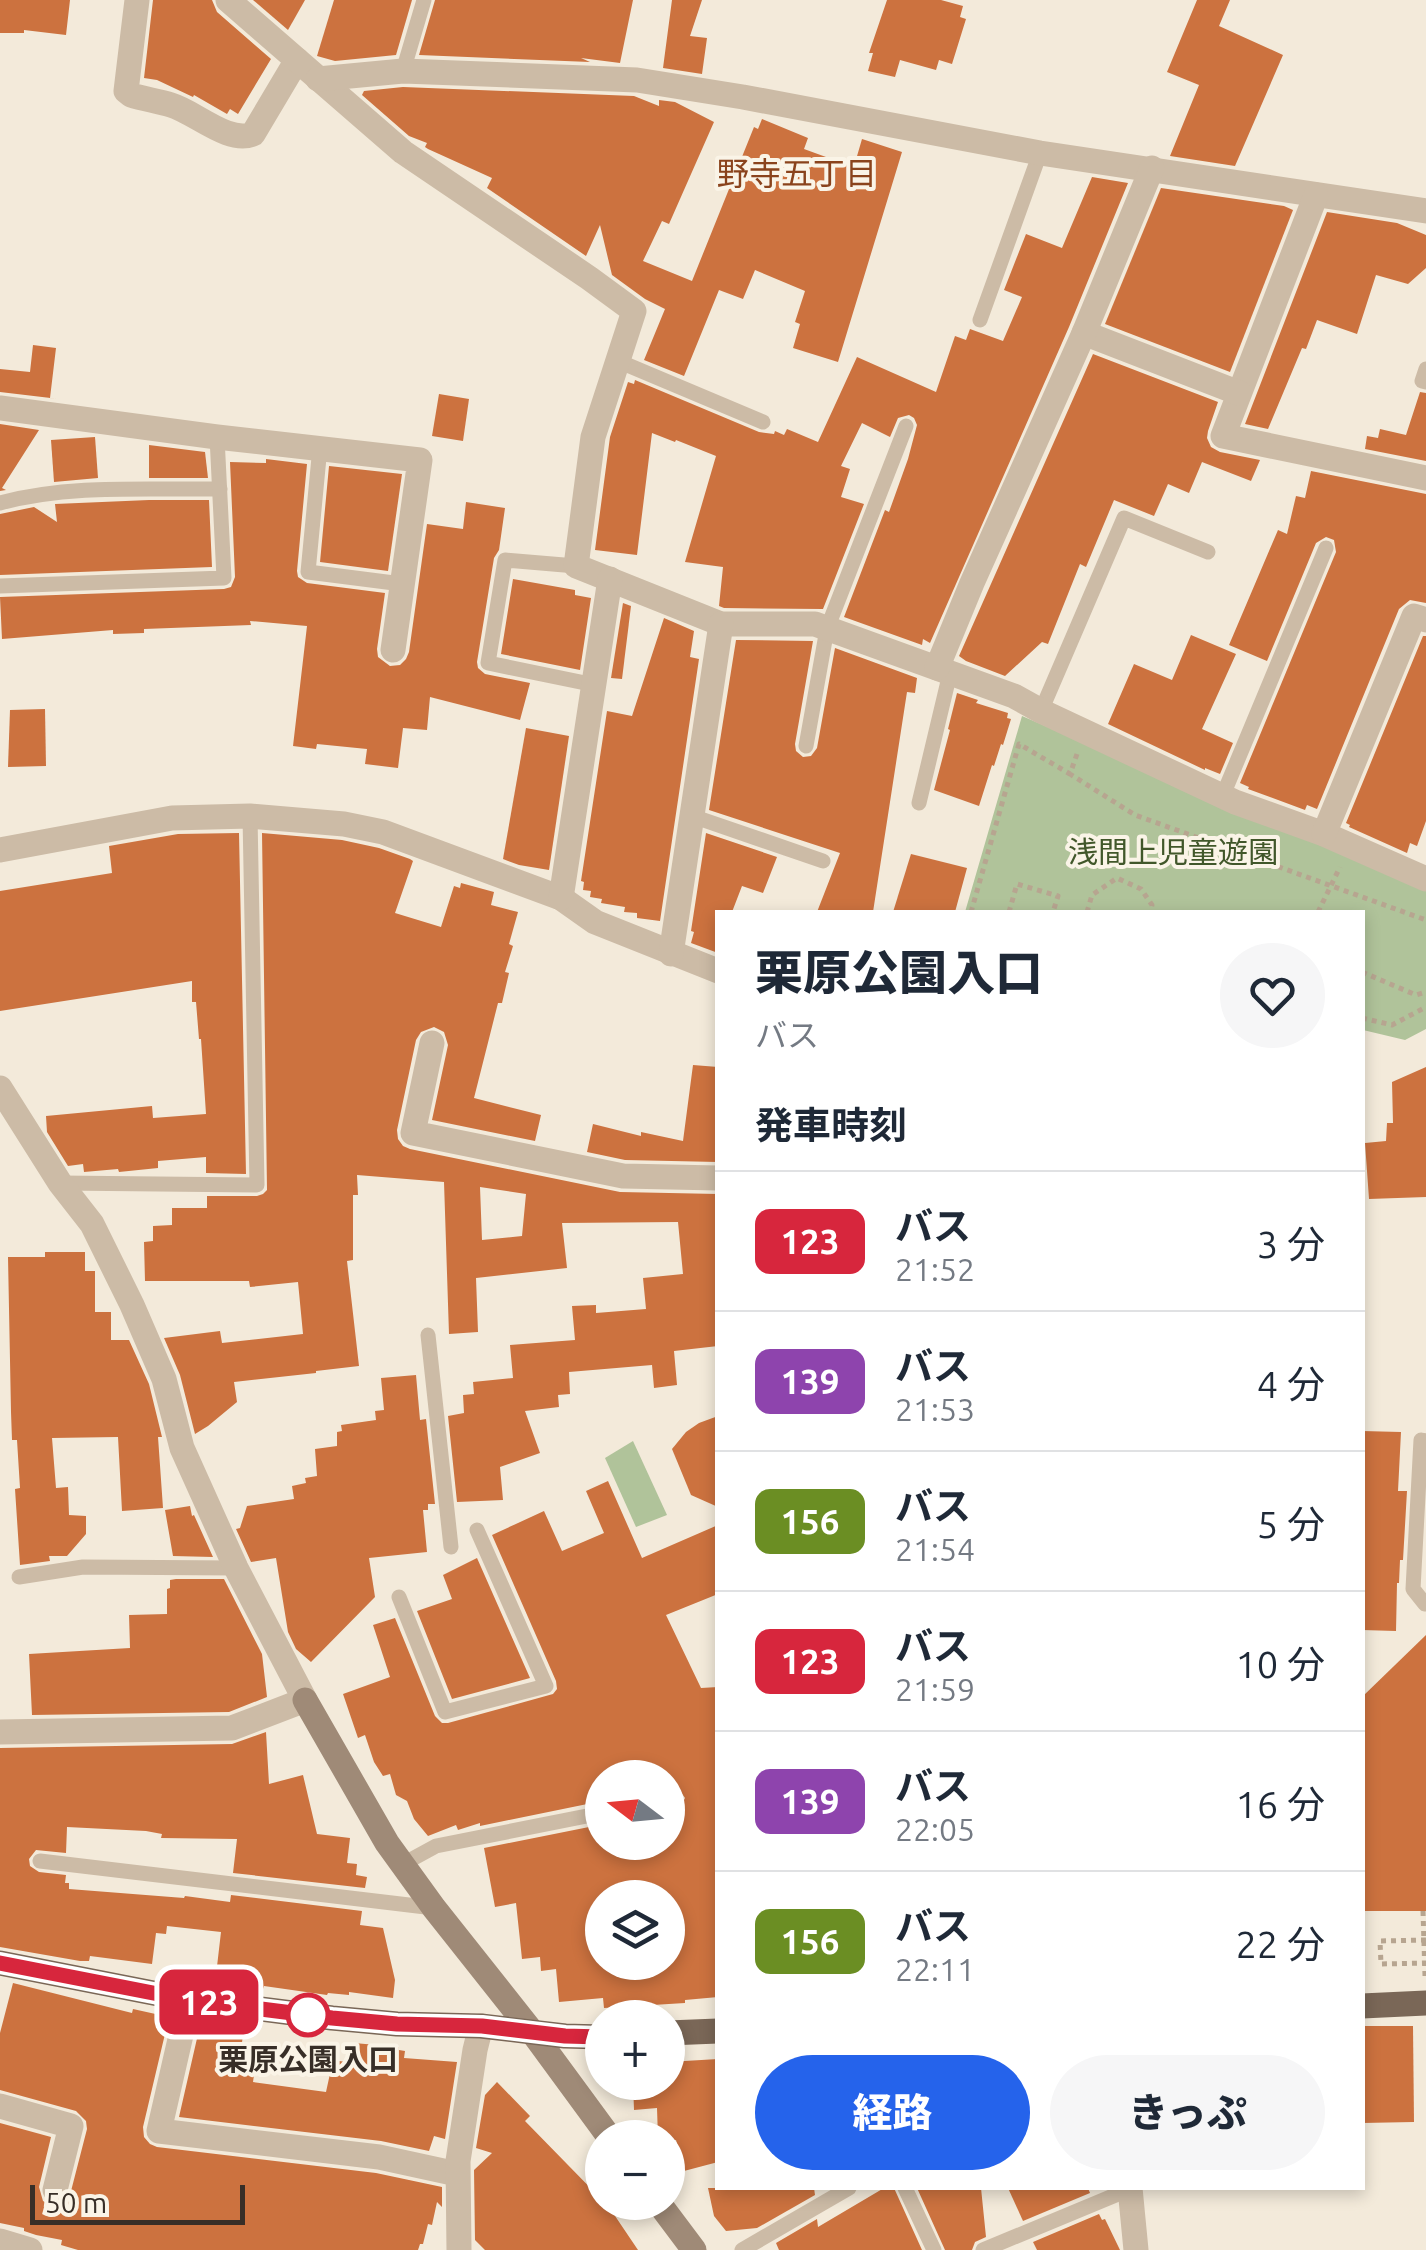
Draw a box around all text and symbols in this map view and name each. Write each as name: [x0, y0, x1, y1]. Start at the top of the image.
district label: 野寺五丁目: [717, 155, 877, 191]
park label: 浅間上児童遊園: [1068, 835, 1278, 869]
button: heart: [1220, 943, 1325, 1048]
text: 栗原公園入口: [755, 945, 1043, 999]
text: バス: [755, 1017, 819, 1053]
text: 発車時刻: [755, 1104, 907, 1146]
text: バス: [895, 1205, 971, 1247]
text: 123: [780, 1221, 840, 1261]
text: 3 分: [1257, 1223, 1325, 1265]
text: 21:52: [895, 1251, 975, 1287]
text: バス: [895, 1345, 971, 1387]
text: 139: [780, 1361, 840, 1401]
text: 4 分: [1257, 1363, 1325, 1405]
text: 21:53: [895, 1391, 975, 1427]
text: バス: [895, 1485, 971, 1527]
text: 156: [780, 1501, 840, 1541]
text: 5 分: [1257, 1503, 1325, 1545]
text: 21:54: [895, 1531, 975, 1567]
text: バス: [895, 1625, 971, 1667]
text: 123: [780, 1641, 840, 1681]
text: 10 分: [1235, 1643, 1325, 1685]
text: 21:59: [895, 1671, 975, 1707]
north arrow: [585, 1760, 685, 1860]
map controls: [585, 1760, 685, 2220]
text: バス: [895, 1765, 971, 1807]
text: 139: [780, 1781, 840, 1821]
text: 16 分: [1235, 1783, 1325, 1825]
text: 22:05: [895, 1811, 975, 1847]
button: layers: [585, 1880, 685, 1980]
text: バス: [895, 1905, 971, 1947]
text: 156: [780, 1921, 840, 1961]
text: 22 分: [1235, 1923, 1325, 1965]
text: 22:11: [895, 1951, 975, 1987]
line badge: 123: [152, 1970, 266, 2034]
text: 123: [179, 1982, 239, 2022]
marker: 栗原公園入口: [287, 1994, 329, 2036]
button: +: [585, 2000, 685, 2100]
place label: 栗原公園入口: [218, 2042, 398, 2076]
button: 経路: [755, 2055, 1030, 2170]
button: きっぷ: [1050, 2055, 1325, 2170]
button: −: [585, 2120, 685, 2220]
scale bar: [30, 2180, 245, 2224]
text: 50 m: [45, 2187, 107, 2218]

